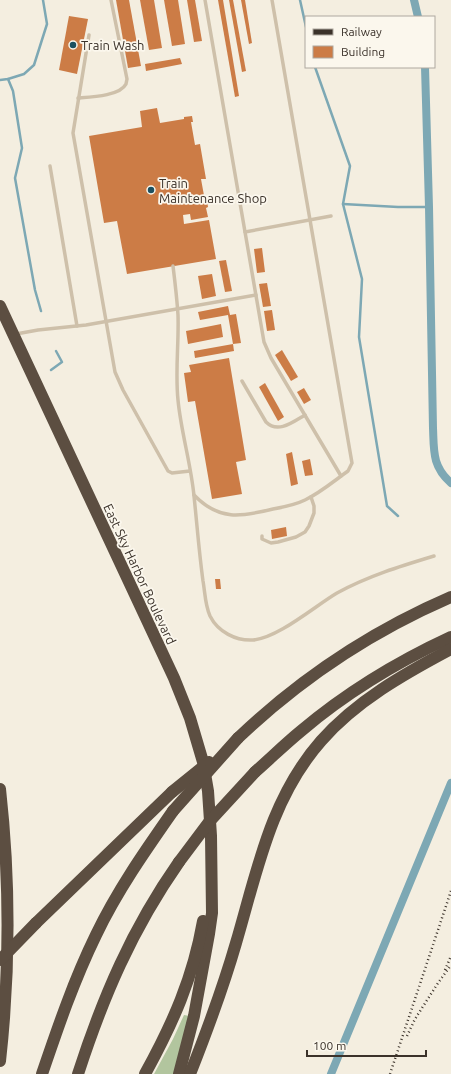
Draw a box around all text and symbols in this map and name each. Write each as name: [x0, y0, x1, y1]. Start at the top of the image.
legend: [305, 16, 435, 68]
text: Railway: [341, 25, 382, 38]
place label: Train Wash: [81, 38, 144, 52]
marker: Train Wash: [68, 40, 78, 50]
text: Building: [341, 45, 385, 58]
place label: Train Maintenance Shop: [159, 176, 267, 205]
marker: Train Maintenance Shop: [146, 185, 156, 195]
street label: East Sky Harbor Boulevard: [101, 501, 179, 647]
scale bar: [307, 1032, 426, 1058]
text: 100 m: [313, 1039, 346, 1052]

